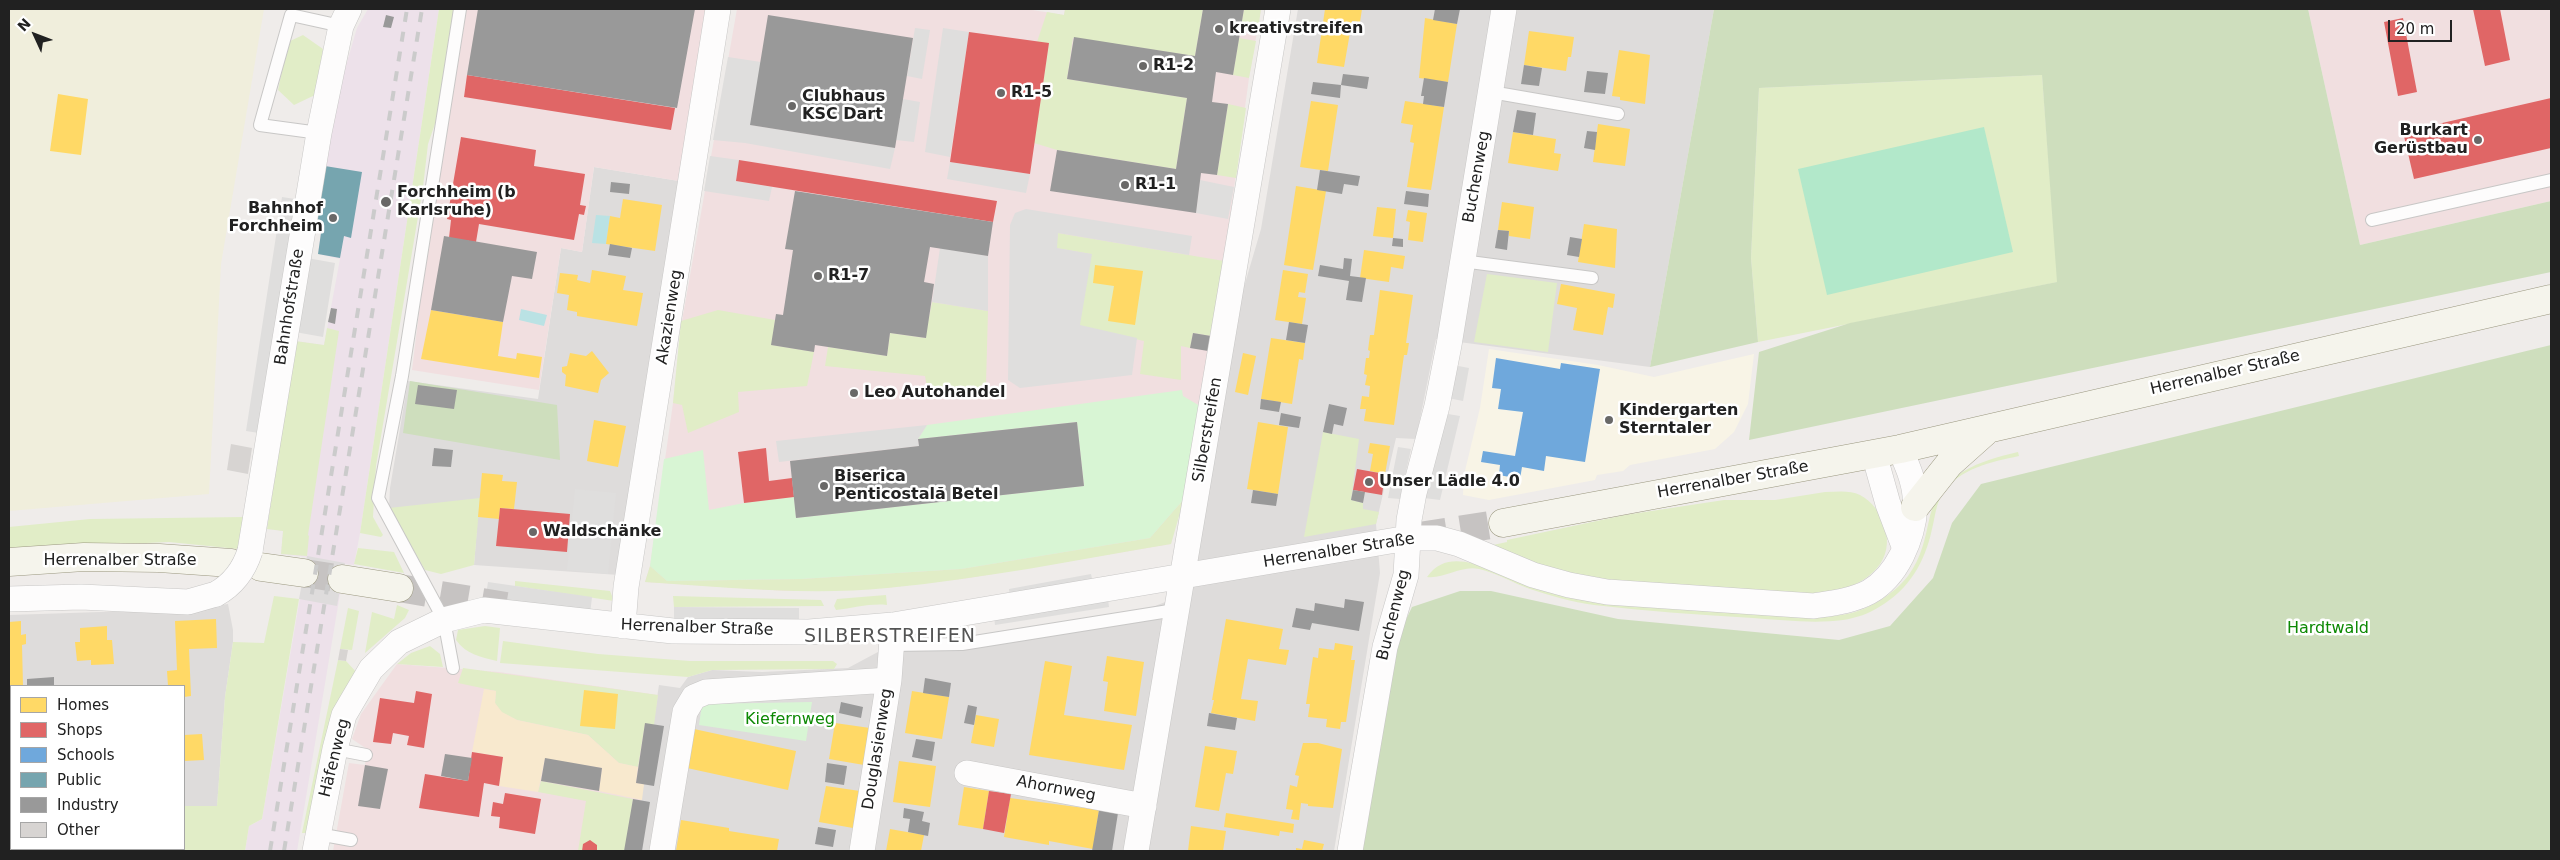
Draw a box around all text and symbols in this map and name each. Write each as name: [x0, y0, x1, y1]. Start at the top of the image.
north arrow: [10, 10, 60, 60]
scale bar: [2390, 10, 2454, 42]
text: N: [14, 15, 34, 35]
place label: kreativstreifen: [1229, 19, 1363, 39]
text: 20 m: [2396, 20, 2434, 38]
marker: kreativstreifen: [1213, 23, 1225, 35]
place label: R1-2: [1153, 56, 1194, 76]
marker: R1-2: [1137, 60, 1149, 72]
place label: R1-5: [1011, 83, 1052, 103]
place label: Clubhaus KSC Dart: [802, 87, 885, 125]
marker: R1-5: [995, 87, 1007, 99]
marker: Clubhaus KSC Dart: [786, 100, 798, 112]
place label: Burkart Gerüstbau: [2374, 121, 2468, 159]
street label: Buchenweg: [1459, 129, 1495, 225]
marker: Burkart Gerüstbau: [2472, 134, 2484, 146]
place label: R1-1: [1135, 175, 1176, 195]
marker: R1-1: [1119, 179, 1131, 191]
place label: Forchheim (b Karlsruhe): [397, 183, 516, 221]
marker: Forchheim (b Karlsruhe): [379, 195, 393, 209]
place label: Bahnhof Forchheim: [229, 199, 323, 237]
marker: Bahnhof Forchheim: [327, 212, 339, 224]
street label: Bahnhofstraße: [271, 247, 309, 367]
place label: R1-7: [828, 266, 869, 286]
street label: Akazienweg: [653, 268, 687, 366]
marker: R1-7: [812, 270, 824, 282]
street label: Herrenalber Straße: [2148, 346, 2302, 400]
street label: Silberstreifen: [1189, 376, 1227, 484]
place label: Leo Autohandel: [864, 383, 1005, 403]
marker: Leo Autohandel: [848, 387, 860, 399]
place label: Kindergarten Sterntaler: [1619, 401, 1738, 439]
marker: Kindergarten Sterntaler: [1603, 414, 1615, 426]
street label: Herrenalber Straße: [1656, 457, 1810, 503]
place label: Biserica Penticostală Betel: [834, 467, 998, 505]
place label: Unser Lädle 4.0: [1379, 472, 1520, 492]
marker: Unser Lädle 4.0: [1363, 476, 1375, 488]
marker: Biserica Penticostală Betel: [818, 480, 830, 492]
place label: Waldschänke: [543, 522, 661, 542]
marker: Waldschänke: [527, 526, 539, 538]
street label: Herrenalber Straße: [1262, 530, 1416, 572]
street label: Herrenalber Straße: [43, 551, 197, 571]
street label: Buchenweg: [1373, 567, 1415, 663]
street label: Herrenalber Straße: [620, 616, 774, 640]
park label: Hardtwald: [2287, 619, 2369, 639]
district label: SILBERSTREIFEN: [802, 626, 978, 648]
legend: [10, 685, 185, 850]
street label: Douglasienweg: [859, 687, 897, 811]
text: Homes: [57, 696, 109, 714]
park label: Kiefernweg: [745, 710, 835, 730]
street label: Häfenweg: [316, 717, 354, 799]
text: Shops: [57, 721, 103, 739]
text: Schools: [57, 746, 115, 764]
text: Public: [57, 771, 101, 789]
street label: Ahornweg: [1015, 772, 1097, 806]
text: Industry: [57, 796, 119, 814]
text: Other: [57, 821, 100, 839]

